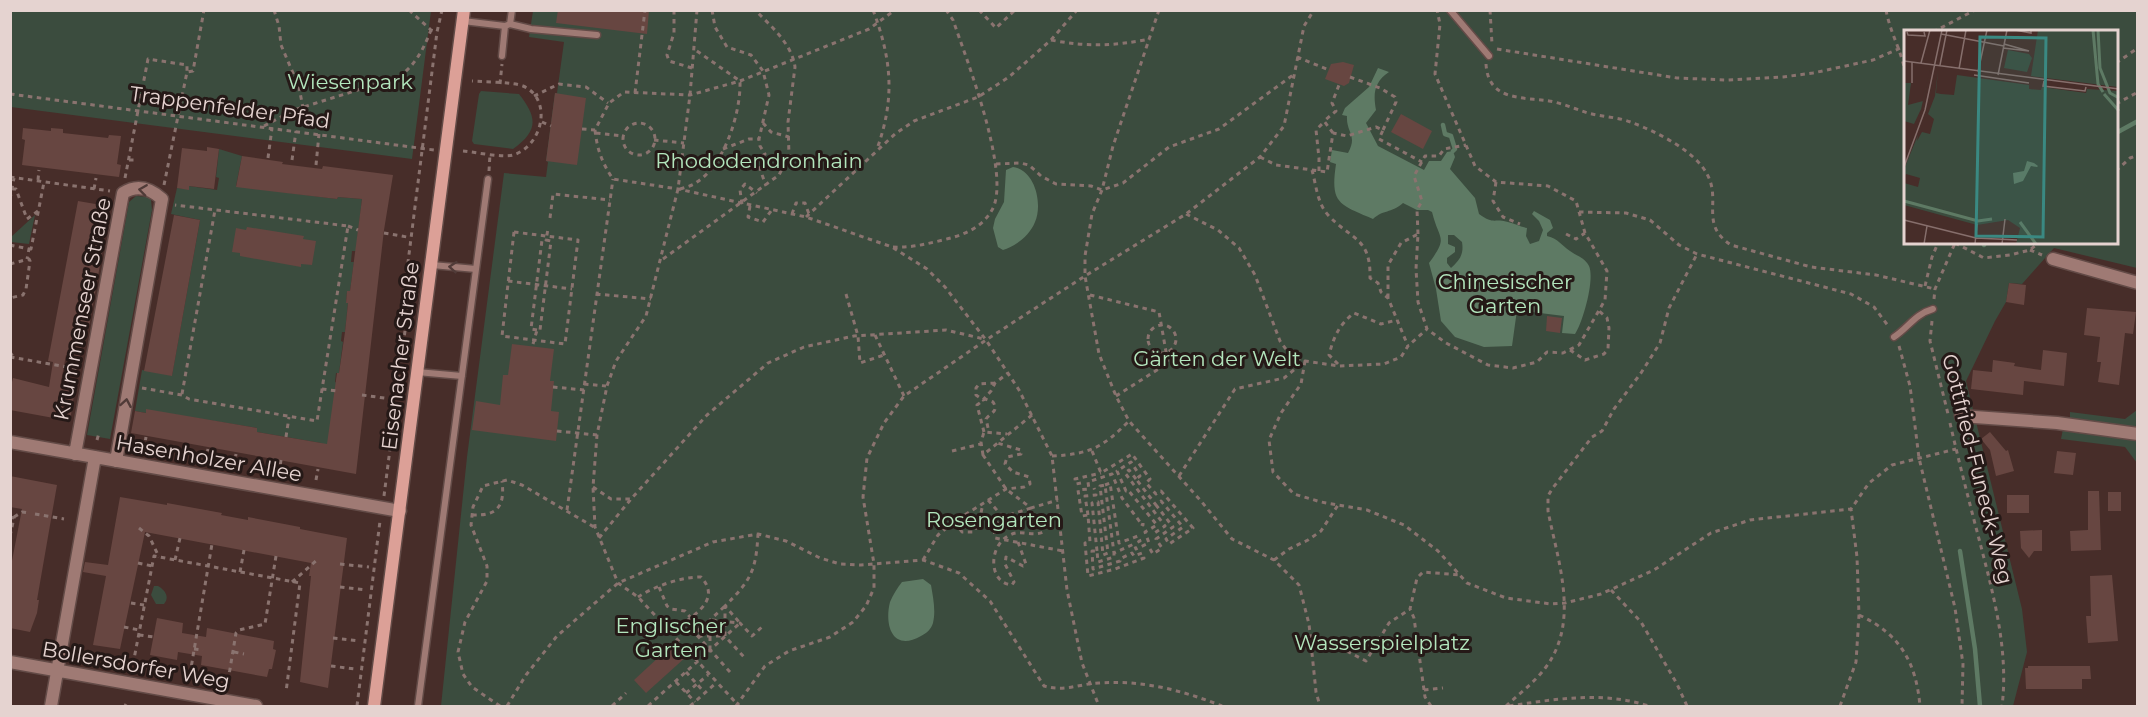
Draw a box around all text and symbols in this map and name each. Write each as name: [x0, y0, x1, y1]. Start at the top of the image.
inset map: [1904, 30, 2118, 244]
park label: Wiesenpark: [287, 69, 413, 94]
street label: Trappenfelder Pfad: [128, 81, 332, 133]
park label: Rhododendronhain: [655, 148, 863, 173]
one-way arrow: [138, 184, 148, 197]
street label: Krummenseer Straße: [48, 196, 116, 422]
street label: Eisenacher Straße: [376, 260, 424, 452]
one-way arrow: [449, 261, 458, 274]
park label: Chinesischer Garten: [1438, 269, 1572, 318]
park label: Gärten der Welt: [1133, 346, 1301, 371]
street label: Gottfried-Funeck-Weg: [1937, 351, 2019, 587]
one-way arrow: [119, 398, 132, 408]
street label: Hasenholzer Allee: [114, 429, 304, 487]
park label: Rosengarten: [926, 507, 1062, 532]
park label: Englischer Garten: [615, 613, 727, 662]
park label: Wasserspielplatz: [1294, 630, 1470, 655]
street label: Bollersdorfer Weg: [40, 636, 232, 694]

